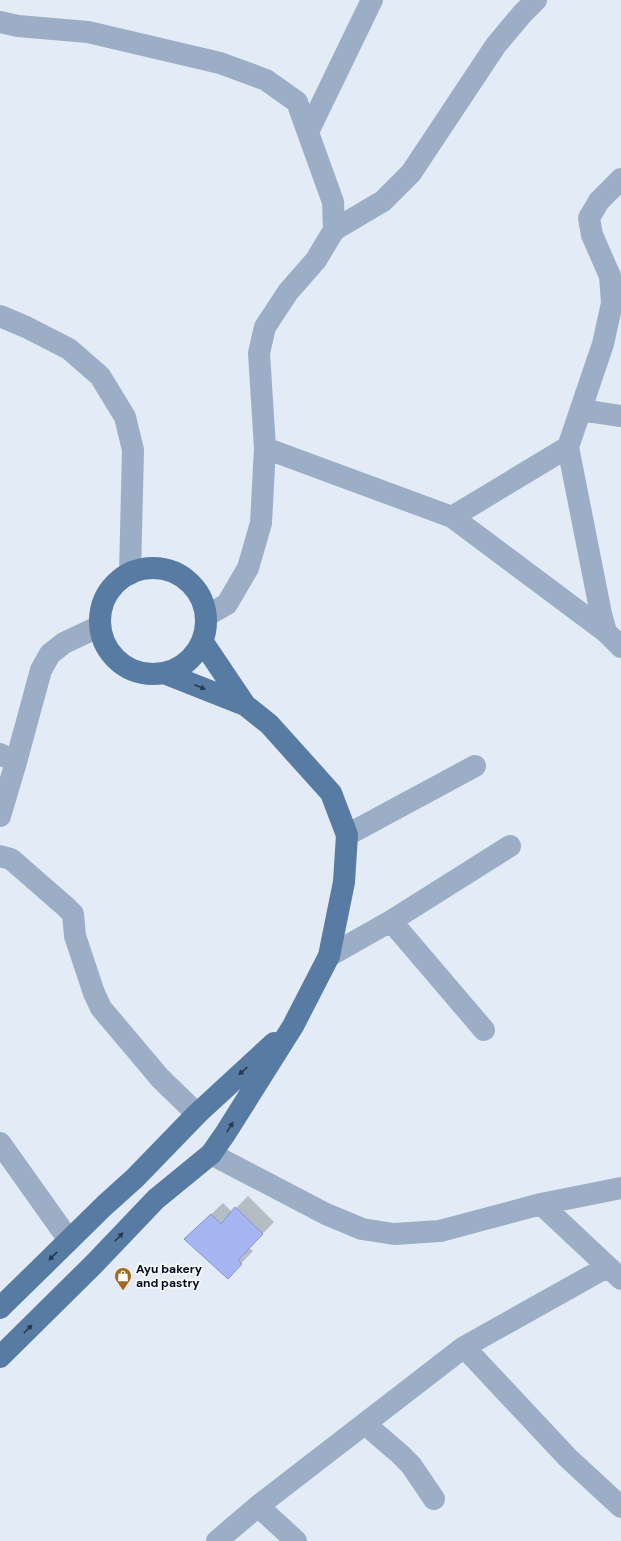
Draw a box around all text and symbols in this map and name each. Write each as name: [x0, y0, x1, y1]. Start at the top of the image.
one-way arrow: [195, 685, 207, 691]
one-way arrow: [238, 1066, 248, 1076]
one-way arrow: [226, 1122, 234, 1132]
one-way arrow: [114, 1232, 124, 1242]
one-way arrow: [48, 1251, 58, 1261]
place label: Ayu bakery and pastry: [136, 1261, 203, 1291]
shop icon: Ayu bakery and pastry: [113, 1266, 133, 1291]
one-way arrow: [23, 1324, 33, 1334]

